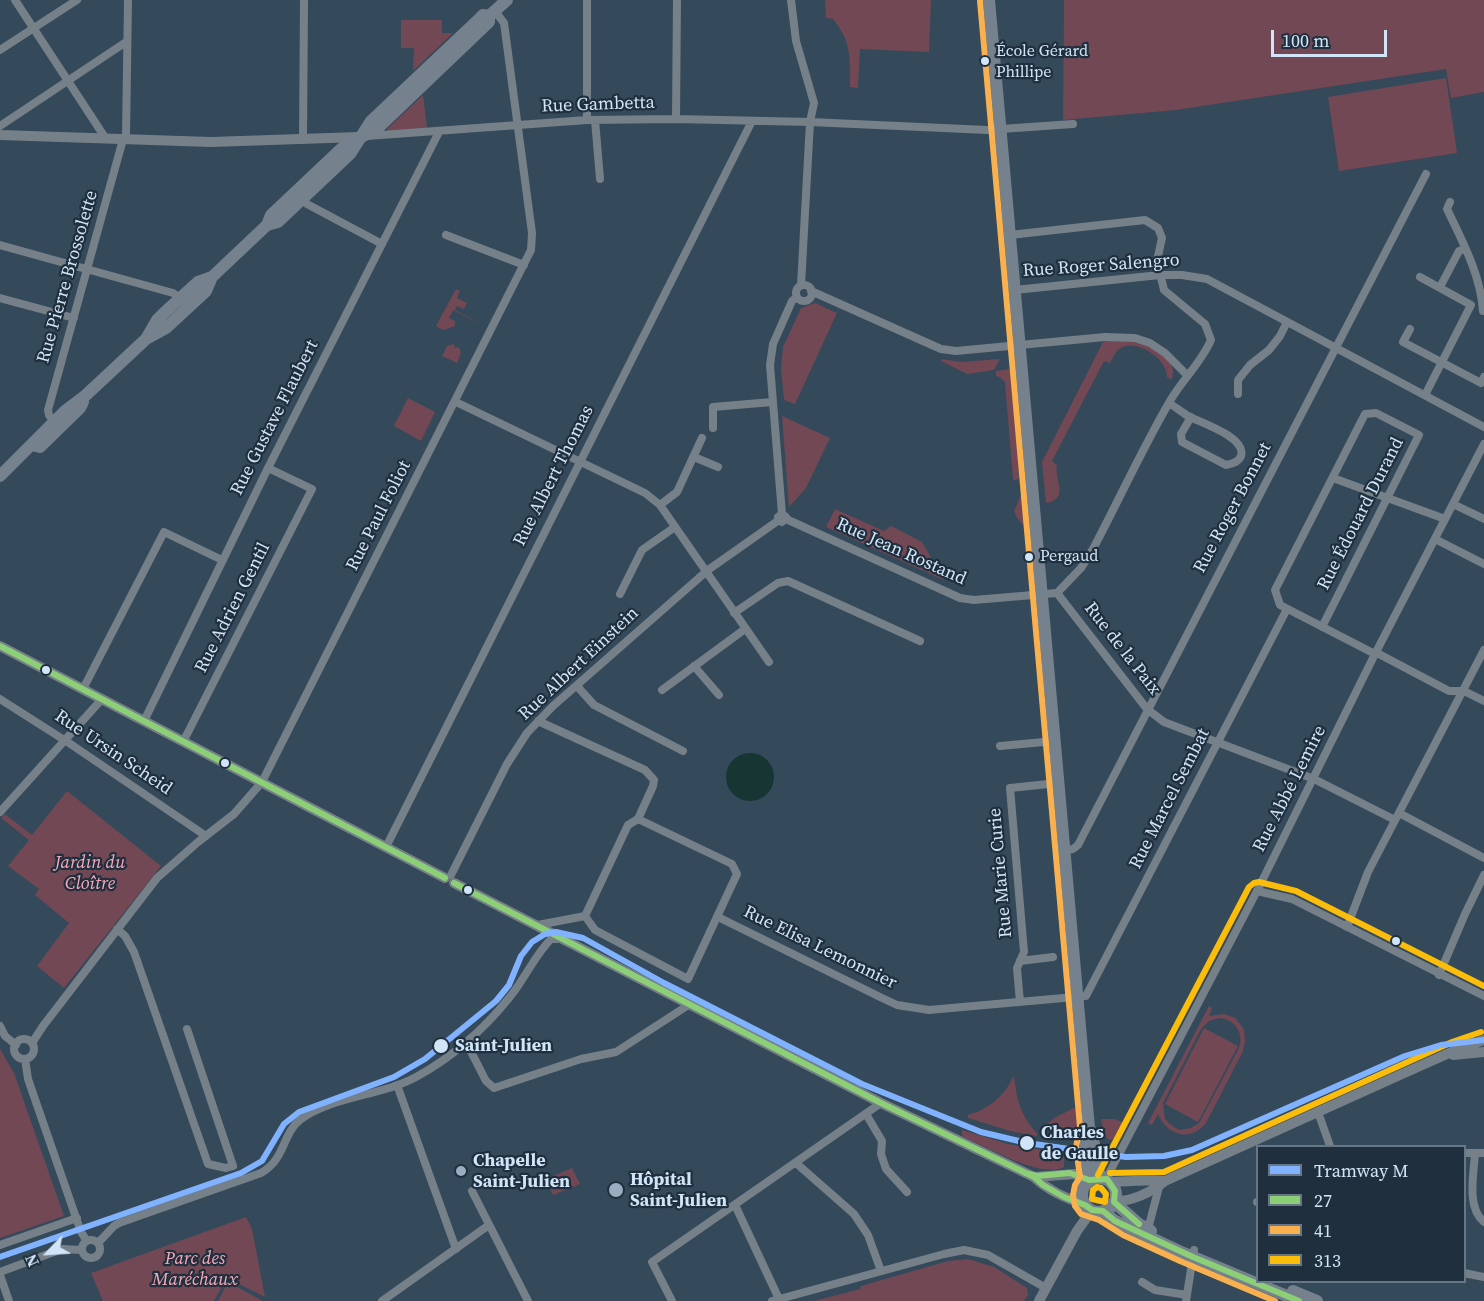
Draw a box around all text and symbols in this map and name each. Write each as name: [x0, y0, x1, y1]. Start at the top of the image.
scale bar: [1274, 18, 1390, 56]
text: 100 m: [1282, 28, 1329, 53]
place label: École Gérard Phillipe: [996, 42, 1088, 80]
marker: École Gérard Phillipe: [979, 55, 991, 67]
street label: Rue Gambetta: [541, 92, 655, 118]
street label: Rue Pierre Brossolette: [33, 188, 103, 366]
street label: Rue Roger Salengro: [1022, 250, 1180, 282]
street label: Rue Gustave Flaubert: [227, 337, 323, 499]
street label: Rue Albert Thomas: [509, 402, 599, 550]
street label: Rue Édouard Durand: [1313, 434, 1409, 594]
street label: Rue Roger Bonnet: [1189, 439, 1277, 577]
street label: Rue Paul Foliot: [342, 457, 416, 575]
street label: Rue Jean Rostand: [833, 514, 969, 590]
street label: Rue Adrien Gentil: [191, 539, 275, 677]
place label: Pergaud: [1040, 547, 1098, 567]
marker: Pergaud: [1023, 551, 1035, 563]
street label: Rue de la Paix: [1079, 598, 1165, 700]
street label: Rue Albert Einstein: [514, 603, 644, 725]
unlabelled marker: [40, 664, 52, 676]
street label: Rue Ursin Scheid: [50, 706, 176, 800]
street label: Rue Abbé Lemire: [1249, 722, 1331, 856]
street label: Rue Marcel Sembat: [1125, 725, 1215, 873]
unlabelled marker: [219, 757, 231, 769]
street label: Rue Marie Curie: [985, 807, 1017, 939]
park label: Jardin du Cloître: [55, 852, 125, 894]
unlabelled marker: [462, 884, 474, 896]
street label: Rue Elisa Lemonnier: [740, 901, 900, 995]
unlabelled marker: [1390, 935, 1402, 947]
place label: Saint-Julien: [455, 1035, 552, 1057]
marker: Saint-Julien: [432, 1037, 450, 1055]
place label: Charles de Gaulle: [1041, 1122, 1118, 1164]
marker: Charles de Gaulle: [1018, 1134, 1036, 1152]
legend: [1256, 1145, 1466, 1283]
place label: Chapelle Saint-Julien: [473, 1150, 570, 1192]
text: Tramway M: [1314, 1158, 1409, 1183]
marker: Chapelle Saint-Julien: [454, 1164, 468, 1178]
place label: Hôpital Saint-Julien: [630, 1169, 727, 1212]
marker: Hôpital Saint-Julien: [607, 1181, 625, 1199]
text: 27: [1314, 1188, 1332, 1213]
text: 41: [1314, 1218, 1332, 1243]
north arrow: [18, 1223, 78, 1283]
park label: Parc des Maréchaux: [152, 1248, 238, 1290]
text: 313: [1314, 1248, 1341, 1273]
text: N: [19, 1251, 44, 1271]

